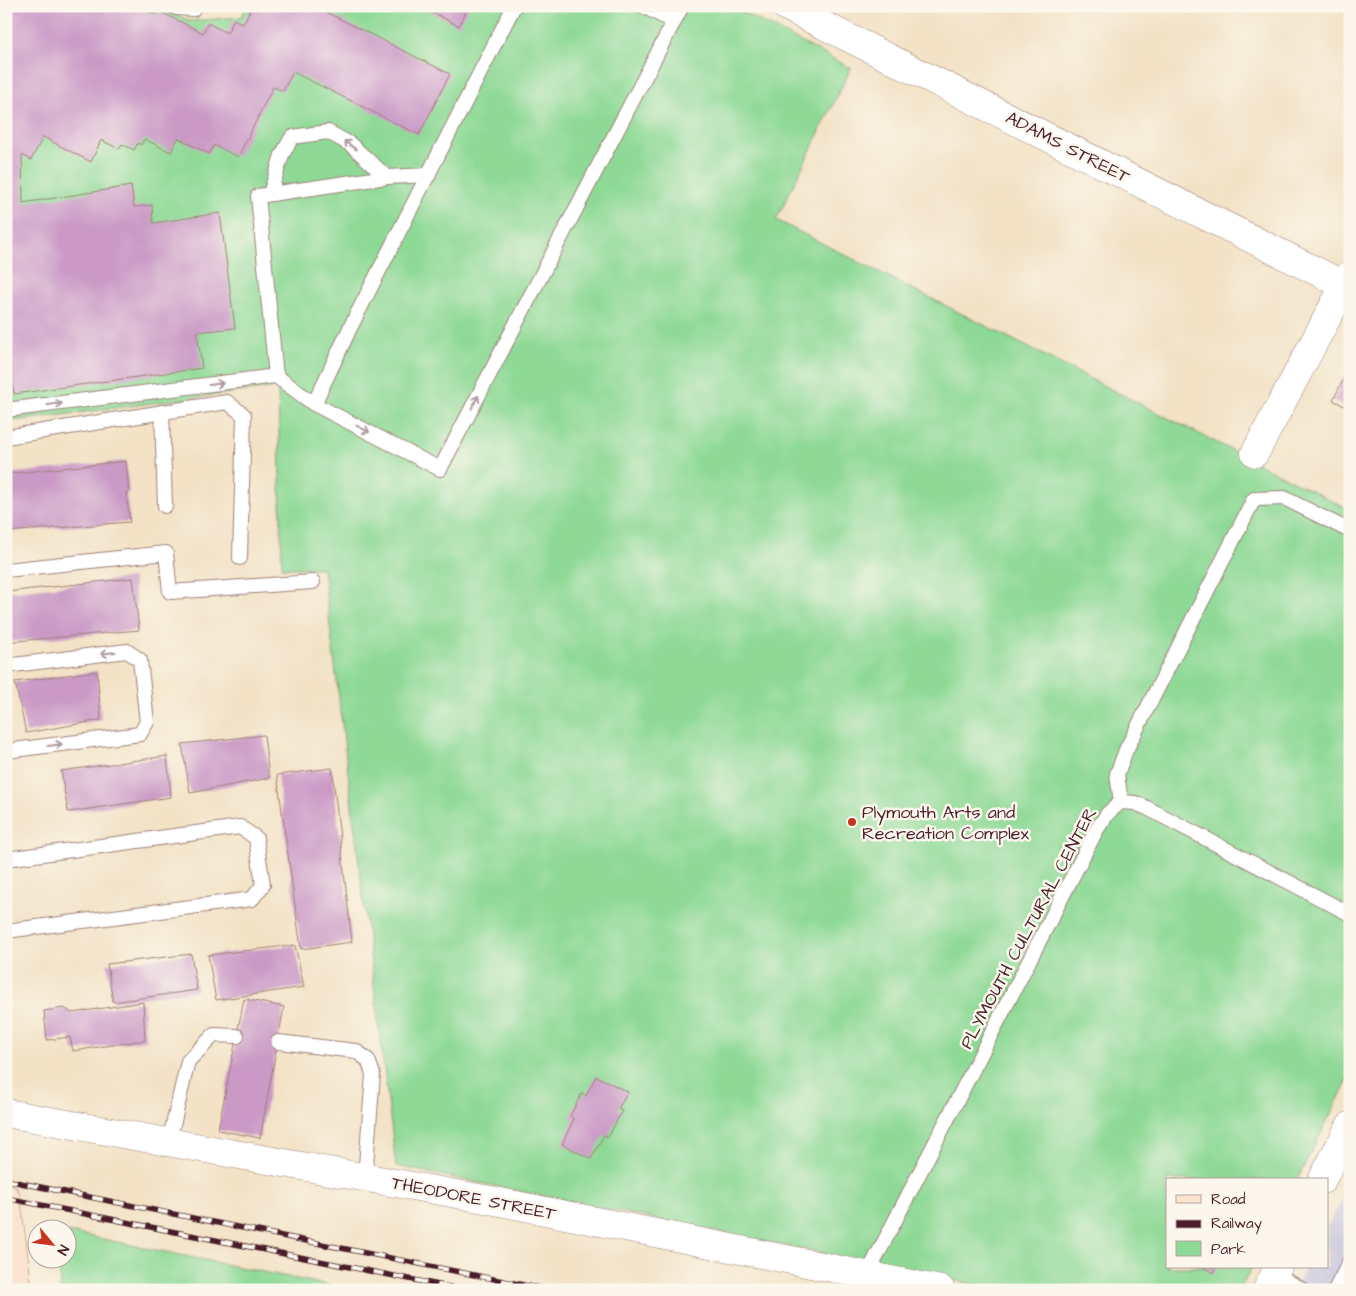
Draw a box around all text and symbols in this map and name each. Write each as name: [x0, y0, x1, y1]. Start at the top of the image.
street label: ADAMS STREET: [1001, 105, 1135, 190]
one-way arrow: [344, 140, 357, 151]
one-way arrow: [208, 379, 224, 389]
one-way arrow: [470, 394, 480, 409]
one-way arrow: [46, 399, 62, 409]
one-way arrow: [355, 425, 370, 434]
one-way arrow: [100, 648, 116, 658]
one-way arrow: [46, 740, 62, 750]
place label: Plymouth Arts and Recreation Complex: [862, 800, 1030, 846]
street label: PLYMOUTH CULTURAL CENTER: [954, 803, 1103, 1053]
marker: Plymouth Arts and Recreation Complex: [846, 816, 858, 828]
street label: THEODORE STREET: [389, 1170, 559, 1227]
legend: [1166, 1178, 1328, 1268]
text: Road: [1211, 1189, 1246, 1210]
text: Railway: [1211, 1213, 1262, 1235]
north arrow: [28, 1218, 78, 1268]
text: Park: [1211, 1239, 1246, 1260]
text: N: [52, 1241, 73, 1259]

